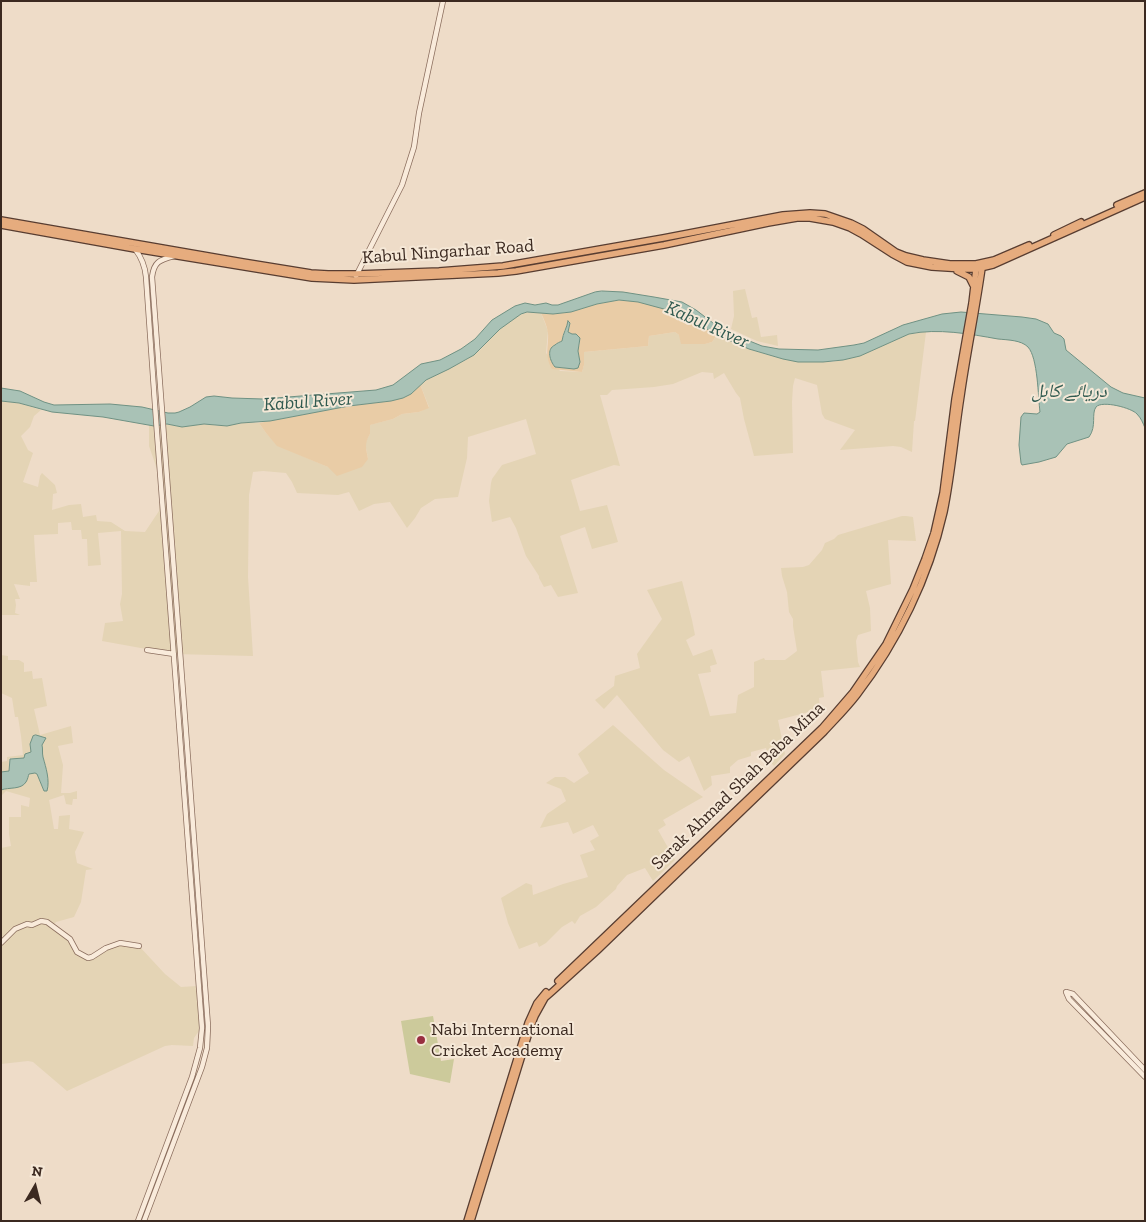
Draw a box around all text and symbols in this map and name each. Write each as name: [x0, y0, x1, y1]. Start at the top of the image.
street label: Kabul Ningarhar Road: [361, 235, 535, 269]
water label: Kabul River: [662, 296, 752, 354]
water label: دریائے کابل: [1031, 381, 1107, 403]
water label: Kabul River: [263, 388, 353, 416]
street label: Sarak Ahmad Shah Baba Mina: [647, 698, 829, 874]
place label: Nabi International Cricket Academy: [431, 1019, 574, 1062]
marker: Nabi International Cricket Academy: [415, 1034, 427, 1046]
north arrow: [10, 1162, 60, 1212]
text: N: [31, 1162, 44, 1181]

